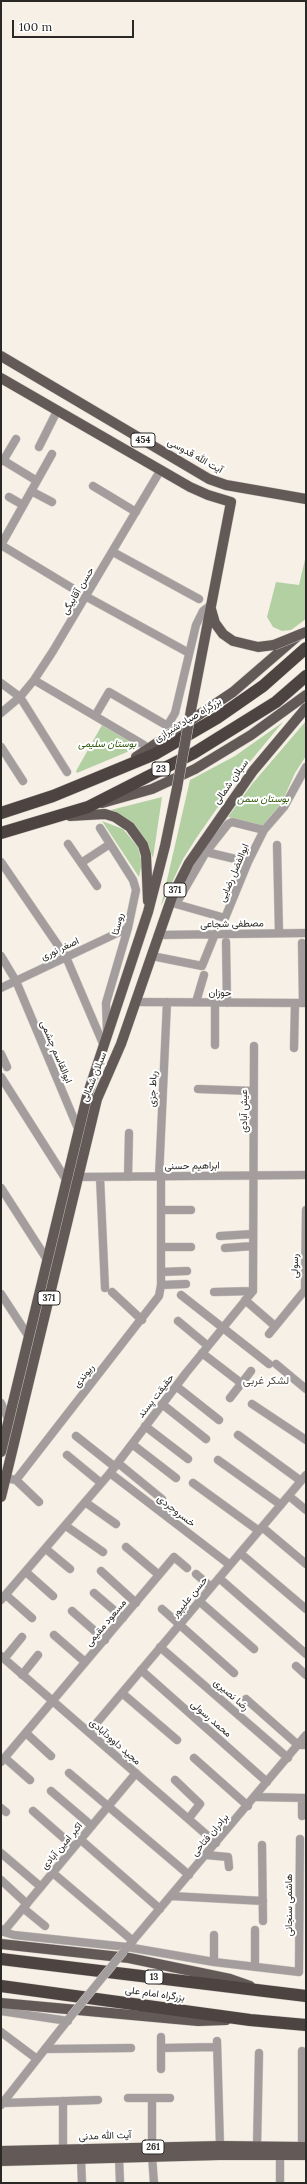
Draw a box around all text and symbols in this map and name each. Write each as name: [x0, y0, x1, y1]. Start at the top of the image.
scale bar: [14, 12, 136, 38]
text: 100 m: [19, 19, 52, 34]
road number: 454: [131, 433, 155, 447]
street label: آیت الله قدوسی: [165, 436, 225, 476]
street label: حسن آقابیگی: [59, 565, 97, 617]
street label: بزرگراه صیاد شیرازی: [152, 695, 224, 745]
park label: بوستان سلیمی: [78, 738, 136, 750]
street label: سبلان شمالی: [211, 757, 251, 807]
road number: 23: [152, 762, 170, 776]
park label: بوستان سمن: [237, 793, 289, 805]
street label: ابوالفضل رضایی: [216, 842, 252, 904]
road number: 371: [164, 883, 186, 897]
street label: روستا: [110, 912, 126, 936]
street label: مصطفی شجاعی: [200, 917, 264, 931]
street label: اصغر نوری: [39, 935, 81, 963]
street label: حوزان: [209, 987, 231, 999]
street label: ابوالقاسم چشمی: [37, 1019, 75, 1085]
street label: سبلان شمالی: [79, 1050, 109, 1104]
street label: رباط جزی: [146, 1071, 160, 1107]
street label: عیش آبادی: [238, 1089, 250, 1133]
street label: ابراهیم حسنی: [164, 1160, 220, 1172]
street label: رسولی: [289, 1254, 301, 1278]
road number: 371: [38, 1291, 60, 1305]
street label: ریوندی: [71, 1362, 97, 1390]
street label: حقیقت پسند: [135, 1372, 177, 1420]
district label: لشکر غربی: [243, 1374, 289, 1388]
street label: خسروجردی: [155, 1492, 197, 1530]
street label: حسن علیپور: [170, 1574, 210, 1620]
street label: مسعود مقیمی: [83, 1597, 129, 1649]
street label: رضا نصیری: [211, 1677, 251, 1713]
street label: محمد رسولی: [188, 1698, 234, 1740]
street label: مجید داوودآبادی: [87, 1716, 143, 1768]
street label: برادران فتاحی: [189, 1811, 231, 1859]
street label: اکبر امین آبادی: [39, 1820, 85, 1872]
street label: هاشمی سنجانی: [283, 1874, 295, 1936]
road number: 13: [145, 1970, 163, 1984]
street label: بزرگراه امام علی: [124, 1984, 186, 2004]
street label: آیت الله مدنی: [79, 2129, 131, 2143]
road number: 261: [142, 2140, 164, 2154]

